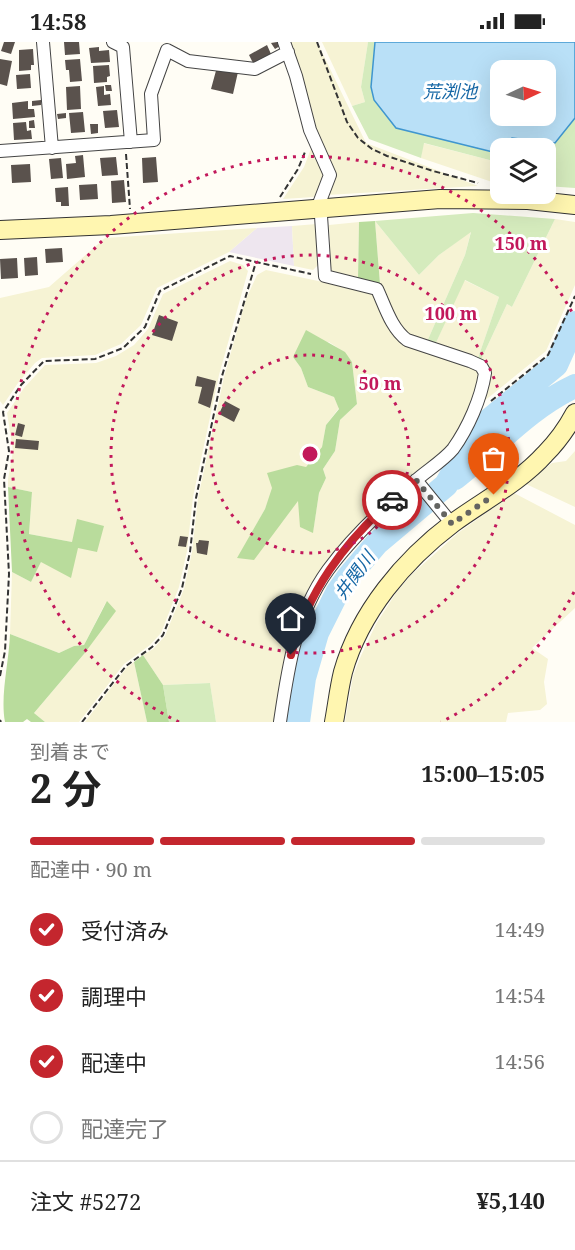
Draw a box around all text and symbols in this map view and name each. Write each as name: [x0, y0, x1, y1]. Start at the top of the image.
text: 14:58: [30, 6, 86, 36]
north arrow: [490, 60, 556, 126]
map controls: [490, 60, 556, 204]
water label: 荒渕池: [423, 79, 479, 103]
button: layers: [490, 138, 556, 204]
text: 150 m: [495, 231, 548, 255]
text: 100 m: [425, 301, 478, 325]
text: 50 m: [359, 371, 402, 395]
pin: [468, 433, 519, 495]
icon: bag: [477, 442, 510, 475]
centre of rings: [300, 444, 320, 464]
courier: [362, 470, 422, 530]
icon: car: [376, 484, 409, 517]
water label: 井関川: [328, 544, 381, 604]
pin: [265, 593, 316, 655]
icon: home: [274, 602, 307, 635]
text: 到着まで: [30, 738, 110, 765]
text: 15:00–15:05: [421, 758, 545, 788]
text: 2 分: [30, 761, 101, 814]
text: 配達中 · 90 m: [30, 856, 152, 883]
icon: check: [30, 913, 63, 946]
text: 受付済み: [81, 915, 169, 945]
text: 14:49: [495, 916, 545, 943]
icon: check: [30, 979, 63, 1012]
text: 調理中: [81, 981, 147, 1011]
text: 14:54: [495, 982, 545, 1009]
icon: check: [30, 1045, 63, 1078]
text: 配達中: [81, 1047, 147, 1077]
text: 14:56: [495, 1048, 545, 1075]
text: 配達完了: [81, 1113, 169, 1143]
text: ¥5,140: [476, 1185, 545, 1215]
text: 注文 #5272: [30, 1186, 141, 1216]

